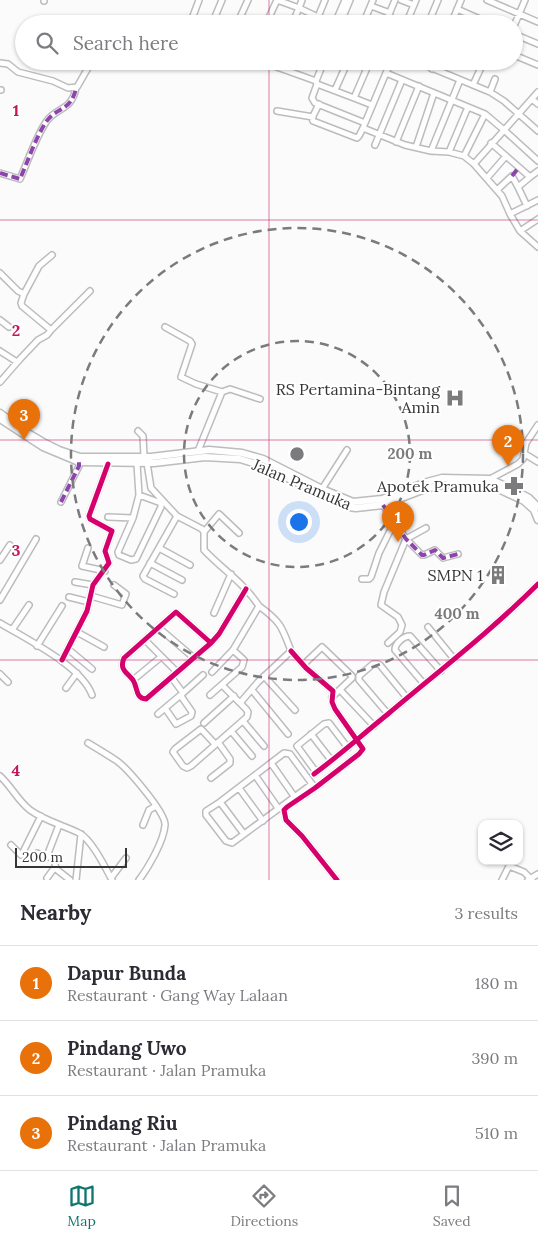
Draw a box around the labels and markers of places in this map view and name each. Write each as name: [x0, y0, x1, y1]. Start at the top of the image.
place label: RS Pertamina-Bintang Amin: [276, 379, 441, 417]
hospital icon: RS Pertamina-Bintang Amin: [444, 387, 466, 409]
pin: 3: [8, 399, 40, 440]
pin: 2: [492, 425, 524, 466]
centre of rings: [288, 445, 306, 463]
pharmacy icon: Apotek Pramuka: [503, 475, 525, 497]
place label: Apotek Pramuka: [376, 476, 499, 496]
pin: 1: [382, 501, 414, 542]
building icon: SMPN 1: [487, 564, 509, 586]
place label: SMPN 1: [427, 565, 483, 585]

